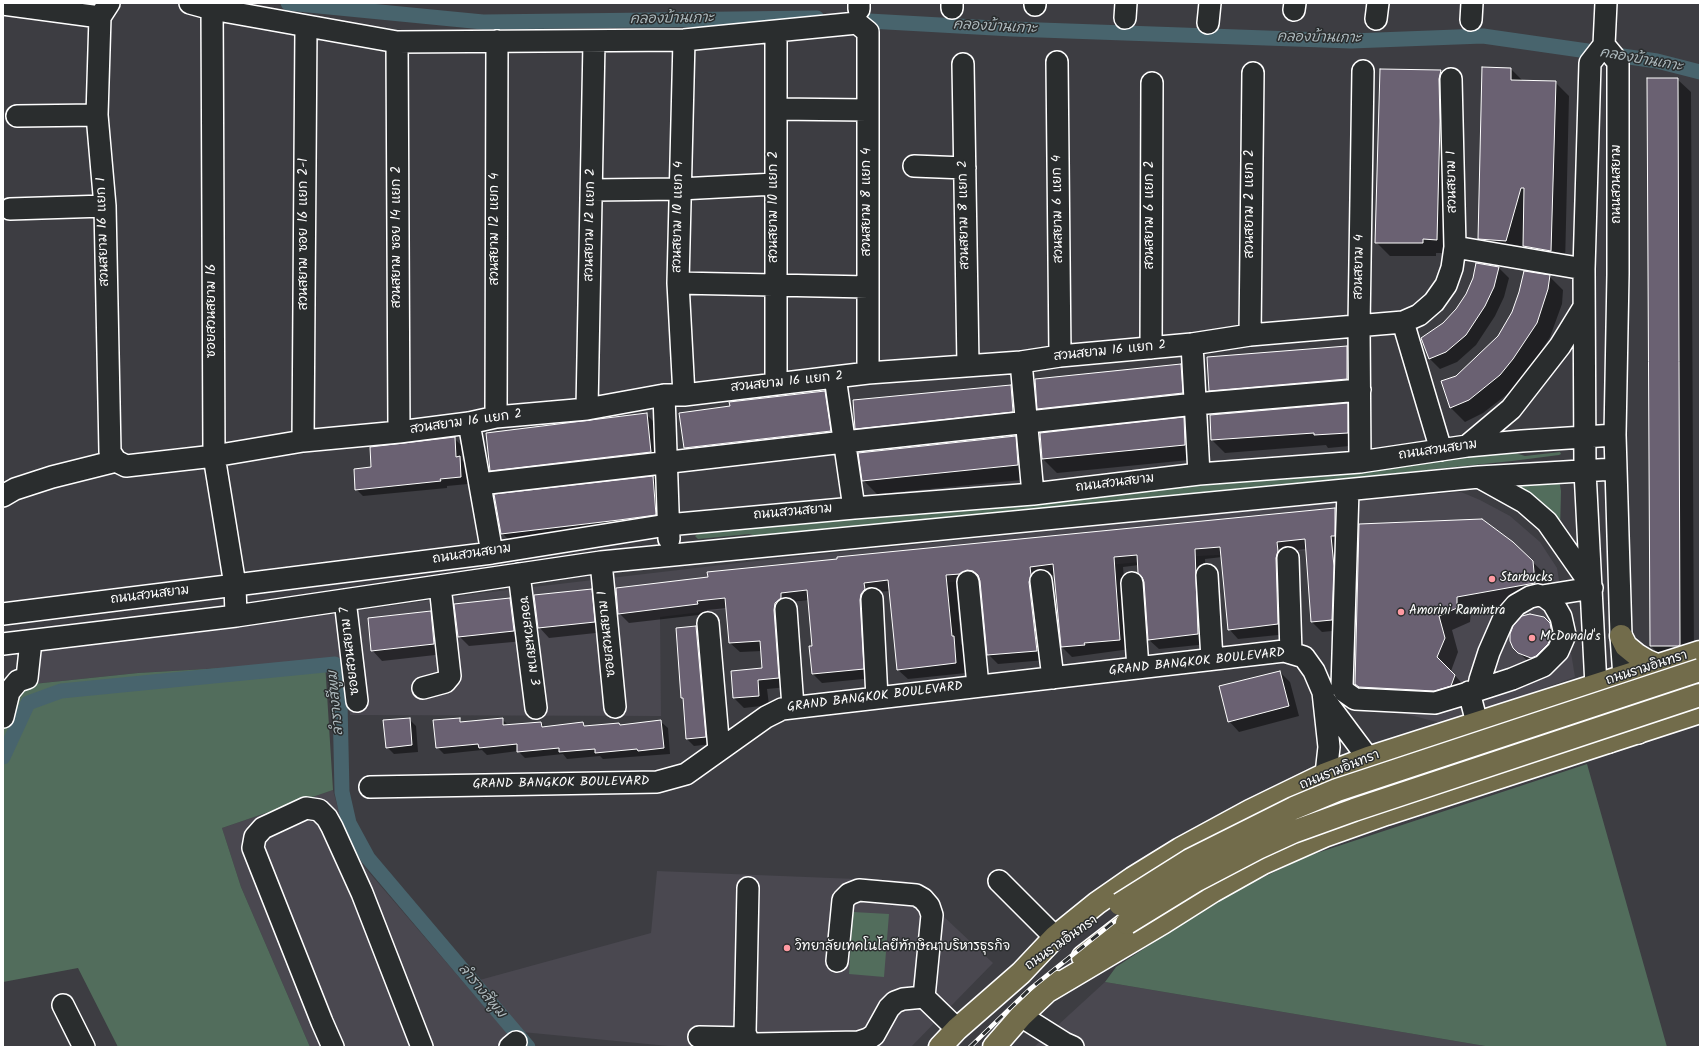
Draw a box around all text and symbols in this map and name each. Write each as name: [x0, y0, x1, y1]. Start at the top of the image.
water label: คลองบ้านเกาะ: [630, 11, 714, 29]
water label: คลองบ้านเกาะ: [953, 17, 1037, 39]
water label: คลองบ้านเกาะ: [1277, 30, 1361, 48]
water label: คลองบ้านเกาะ: [1598, 45, 1684, 77]
street label: ถนนสวนสยาม: [1610, 144, 1626, 224]
street label: สวนสยาม 8 แยก 4: [860, 147, 876, 257]
street label: สวนสยาม 2 แยก 2: [1243, 149, 1259, 259]
street label: สวนสยาม 10 แยก 2: [767, 151, 783, 263]
street label: สวนสยาม 1: [1445, 151, 1461, 213]
street label: สวนสยาม 6 แยก 4: [1050, 155, 1068, 263]
street label: สวนสยาม ซอย 16 แยก 2-1: [297, 158, 313, 310]
street label: สวนสยาม 8 แยก 2: [956, 160, 974, 270]
street label: สวนสยาม 10 แยก 4: [670, 161, 688, 273]
street label: สวนสยาม 6 แยก 2: [1143, 161, 1159, 269]
street label: สวนสยาม ซอย 14 แยก 2: [390, 166, 406, 308]
street label: สวนสยาม 12 แยก 2: [582, 168, 600, 282]
street label: สวนสยาม 12 แยก 4: [488, 173, 504, 285]
street label: สวนสยาม 16 แยก 1: [94, 177, 114, 287]
street label: สวนสยาม 4: [1352, 234, 1368, 300]
street label: ซอยสวนสยาม 16: [205, 264, 221, 358]
street label: สวนสยาม 16 แยก 2: [1053, 338, 1167, 366]
street label: สวนสยาม 16 แยก 2: [730, 369, 844, 397]
street label: สวนสยาม 16 แยก 2: [409, 407, 523, 439]
street label: ถนนสวนสยาม: [1398, 438, 1478, 464]
street label: ถนนสวนสยาม: [1075, 471, 1155, 497]
street label: ถนนสวนสยาม: [753, 502, 833, 524]
street label: ถนนสวนสยาม: [432, 542, 512, 568]
place label: Starbucks: [1500, 571, 1553, 587]
marker: Starbucks: [1487, 574, 1497, 584]
street label: ถนนสวนสยาม: [110, 583, 190, 609]
street label: ซอยสวนสยาม 1: [596, 590, 620, 678]
street label: ซอยสวนสยาม 3: [515, 595, 541, 687]
place label: Amorini Ramintra: [1409, 604, 1505, 620]
street label: ซอยสวนสยาม 7: [338, 606, 364, 696]
marker: Amorini Ramintra: [1396, 607, 1406, 617]
place label: McDonald's: [1540, 630, 1600, 646]
marker: McDonald's: [1527, 633, 1537, 643]
street label: GRAND BANGKOK BOULEVARD: [1108, 646, 1286, 680]
street label: ถนนรามอินทรา: [1604, 648, 1690, 690]
water label: ลำรางสีพูม: [326, 670, 348, 736]
street label: GRAND BANGKOK BOULEVARD: [786, 679, 964, 717]
street label: ถนนรามอินทรา: [1298, 748, 1382, 794]
street label: GRAND BANGKOK BOULEVARD: [472, 775, 650, 793]
street label: ถนนรามอินทรา: [1023, 913, 1101, 975]
place label: วิทยาลัยเทคโนโลยีทักษิณาบริหารธุรกิจ: [795, 940, 1010, 956]
marker: วิทยาลัยเทคโนโลยีทักษิณาบริหารธุรกิจ: [782, 943, 792, 953]
water label: ลำรางสีพูม: [454, 962, 508, 1022]

